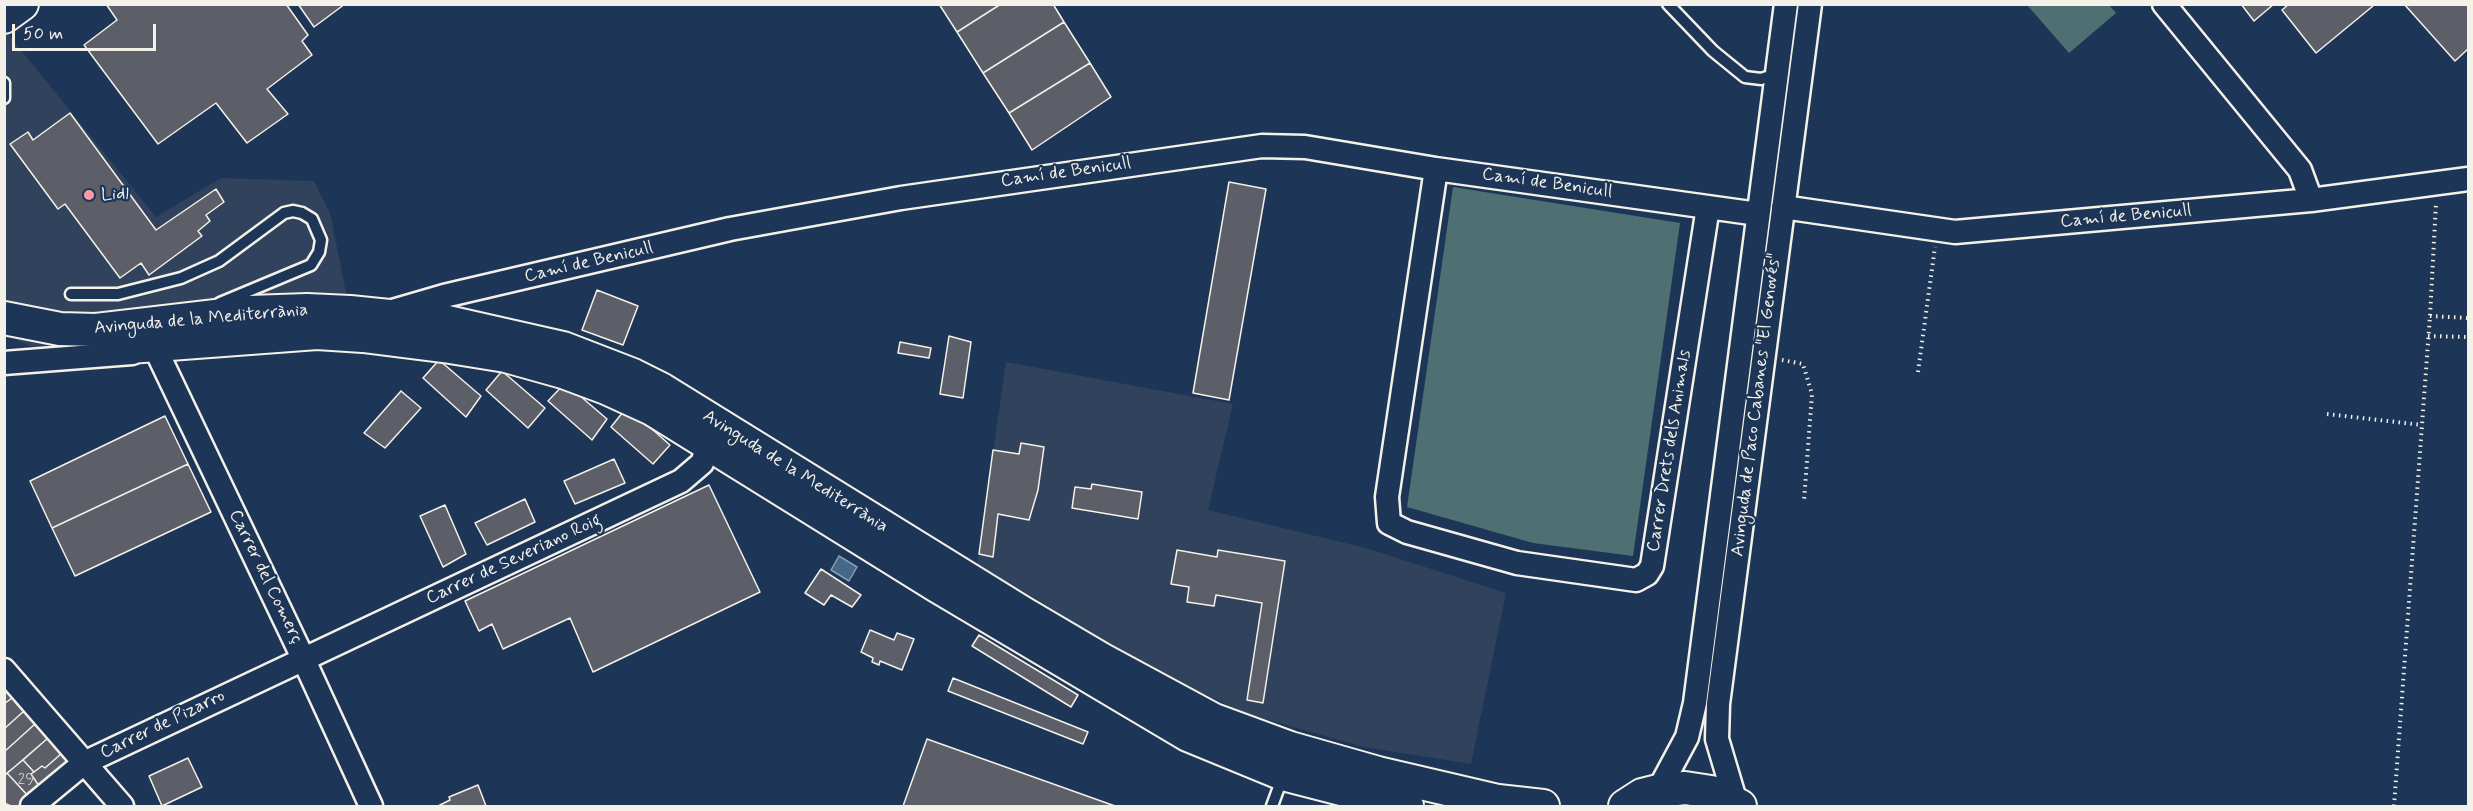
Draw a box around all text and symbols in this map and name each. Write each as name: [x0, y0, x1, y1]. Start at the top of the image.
scale bar: [15, 12, 159, 50]
text: 50 m: [23, 22, 63, 46]
street label: Camí de Benicull: [999, 153, 1133, 193]
street label: Camí de Benicull: [1480, 164, 1614, 204]
place label: Lidl: [101, 184, 129, 206]
marker: Lidl: [82, 188, 96, 202]
street label: Camí de Benicull: [2060, 201, 2192, 233]
street label: Camí de Benicull: [523, 238, 655, 288]
street label: Avinguda de Paco Cabanes "El Genovés": [1728, 252, 1786, 558]
street label: Avinguda de la Mediterrània: [93, 300, 309, 340]
street label: Carrer Drets dels Animals: [1643, 348, 1697, 554]
street label: Avinguda de la Mediterrània: [698, 406, 892, 538]
street label: Carrer del Comerç: [223, 507, 307, 647]
street label: Carrer de Severiano Roig: [423, 510, 605, 610]
street label: Carrer de Pizarro: [97, 685, 229, 765]
house number: 29: [18, 772, 34, 790]

